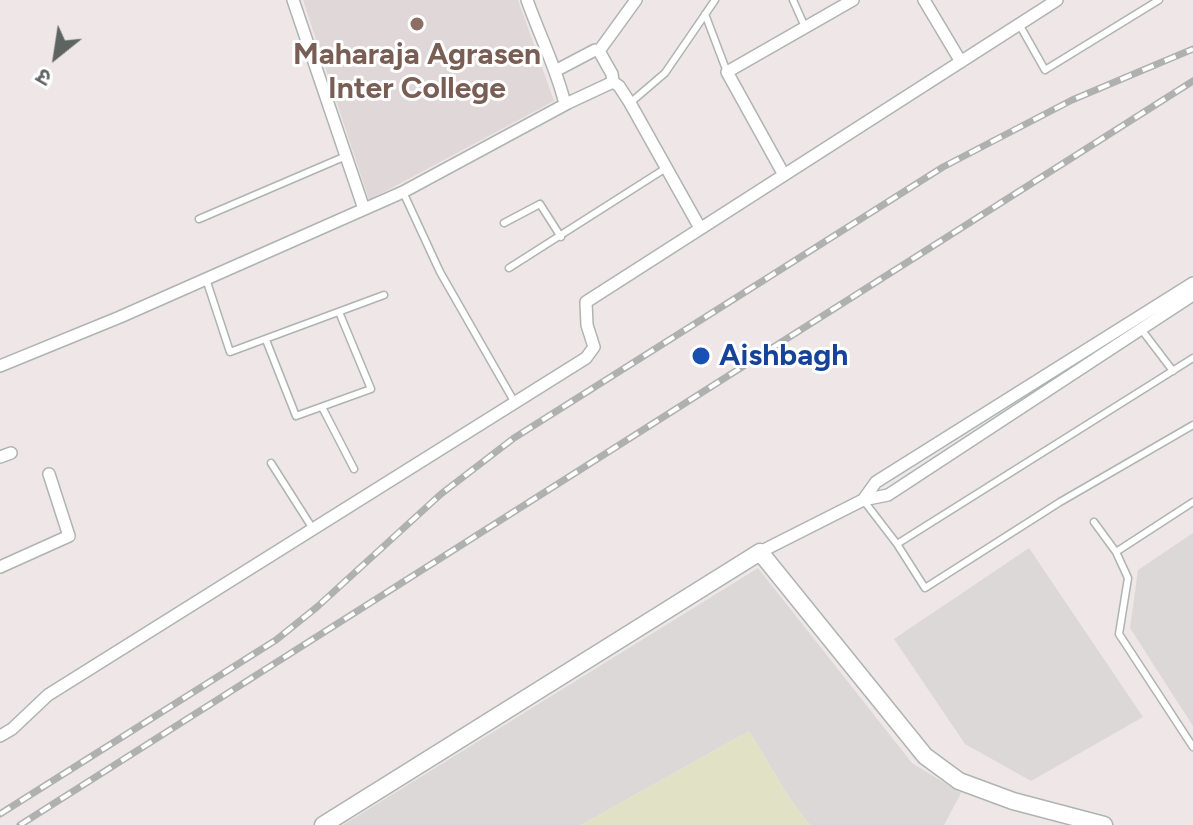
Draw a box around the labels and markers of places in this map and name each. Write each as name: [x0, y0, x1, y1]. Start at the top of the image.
marker: Maharaja Agrasen Inter College: [408, 15, 426, 33]
place label: Maharaja Agrasen Inter College: [293, 37, 541, 108]
place label: Aishbagh: [719, 338, 848, 374]
marker: Aishbagh: [690, 345, 712, 367]

